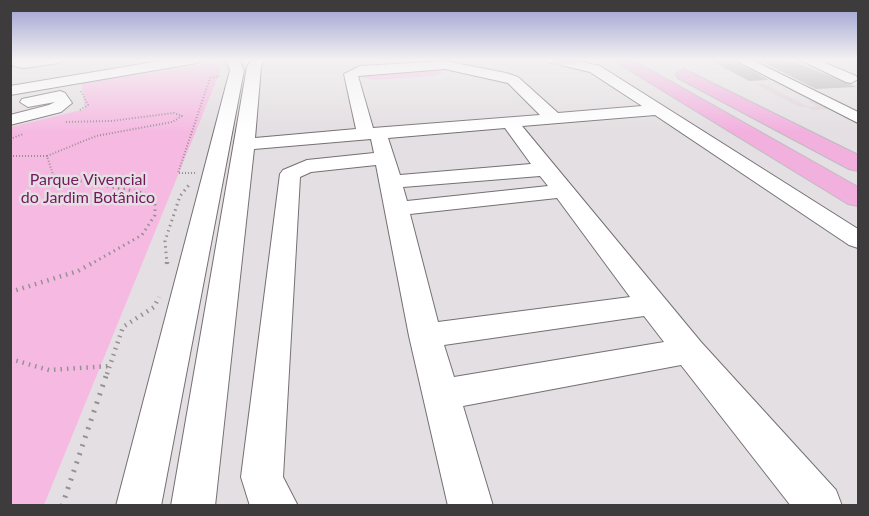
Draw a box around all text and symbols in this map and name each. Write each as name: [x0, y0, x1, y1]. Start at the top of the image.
park label: Parque Vivencial do Jardim Botânico: [21, 170, 155, 208]

